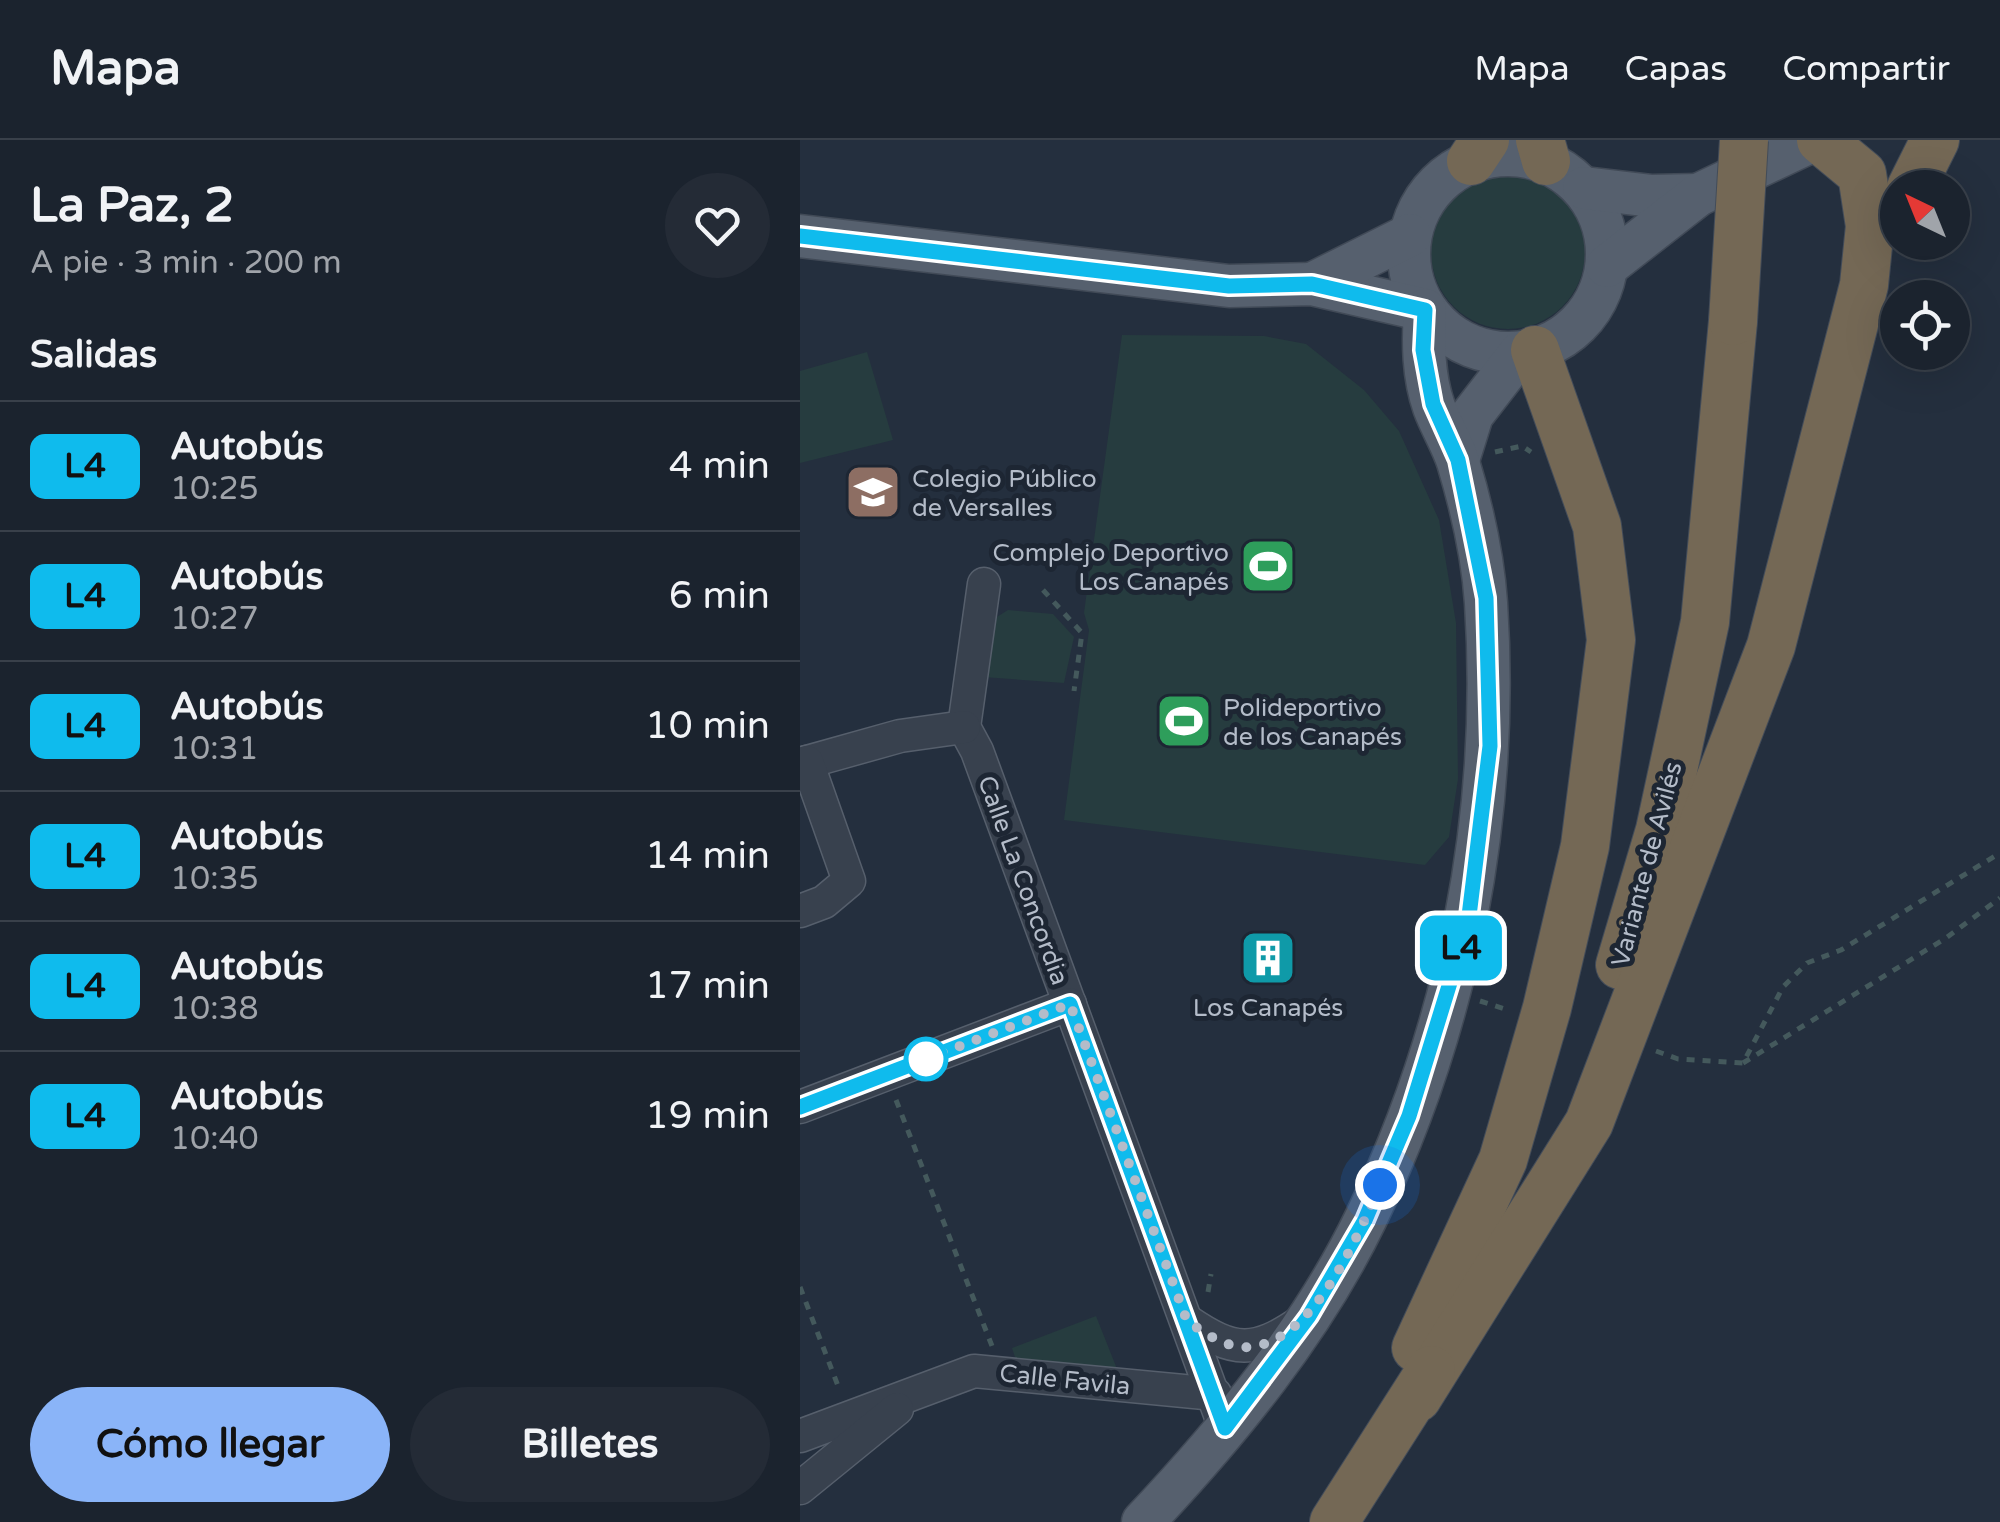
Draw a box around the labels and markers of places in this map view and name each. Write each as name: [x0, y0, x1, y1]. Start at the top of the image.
school or university icon: Colegio Público de Versalles: [843, 462, 903, 522]
place label: Colegio Público de Versalles: [912, 464, 1097, 523]
sports icon: Complejo Deportivo Los Canapés: [1238, 536, 1298, 596]
place label: Complejo Deportivo Los Canapés: [993, 538, 1229, 597]
sports icon: Polideportivo de los Canapés: [1154, 691, 1214, 751]
place label: Polideportivo de los Canapés: [1223, 693, 1402, 752]
building icon: Los Canapés: [1238, 928, 1298, 988]
place label: Los Canapés: [1193, 993, 1343, 1023]
unlabelled marker: [905, 1038, 947, 1080]

